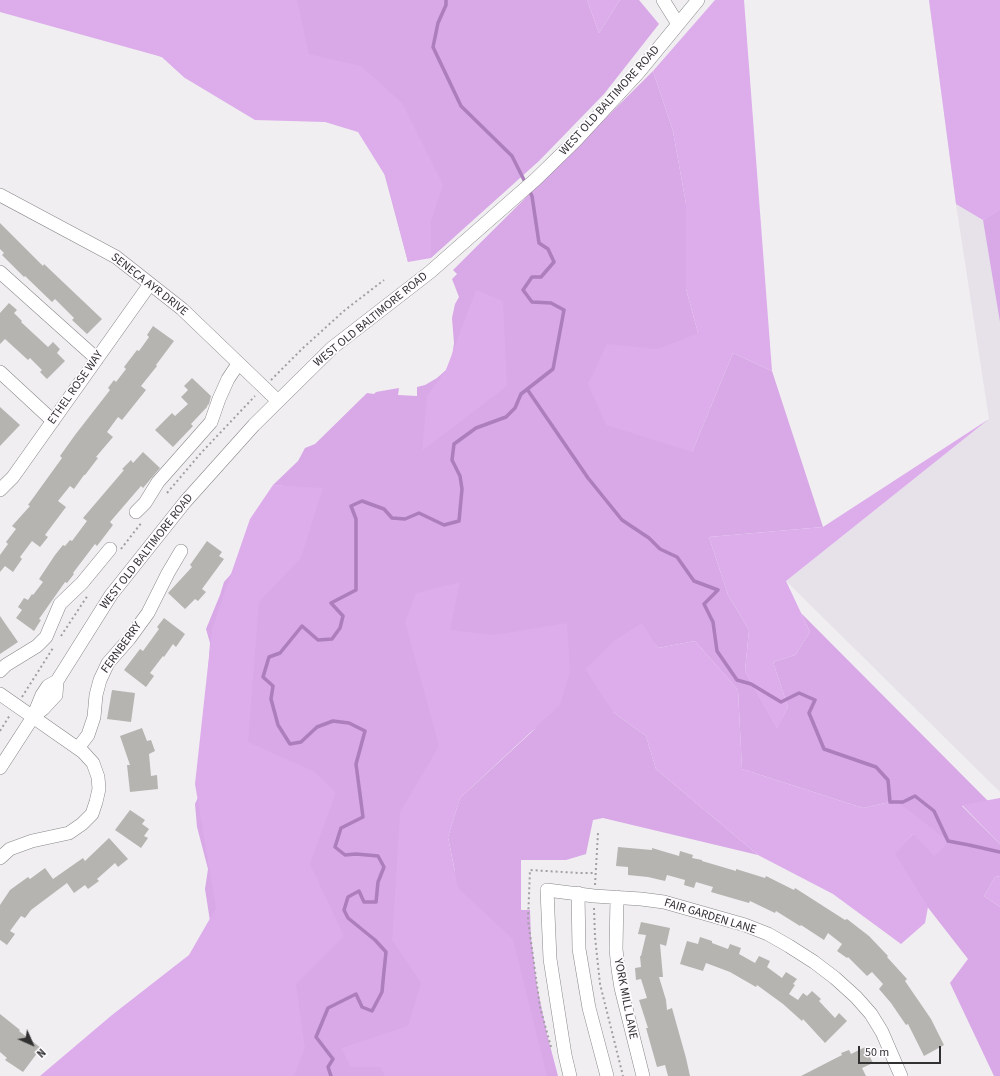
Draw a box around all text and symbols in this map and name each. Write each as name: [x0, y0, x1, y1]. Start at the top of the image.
street label: WEST OLD BALTIMORE ROAD: [557, 43, 663, 159]
street label: SENECA AYR DRIVE: [108, 250, 190, 320]
street label: WEST OLD BALTIMORE ROAD: [311, 270, 431, 370]
street label: ETHEL ROSE WAY: [45, 348, 107, 428]
street label: WEST OLD BALTIMORE ROAD: [97, 491, 197, 613]
street label: FERNBERRY: [99, 620, 145, 676]
street label: FAIR GARDEN LANE: [662, 896, 758, 938]
street label: YORK MILL LANE: [610, 957, 640, 1041]
north arrow: [12, 1024, 52, 1064]
scale bar: [860, 1038, 943, 1064]
text: 50 m: [865, 1044, 889, 1061]
text: N: [33, 1045, 49, 1061]

